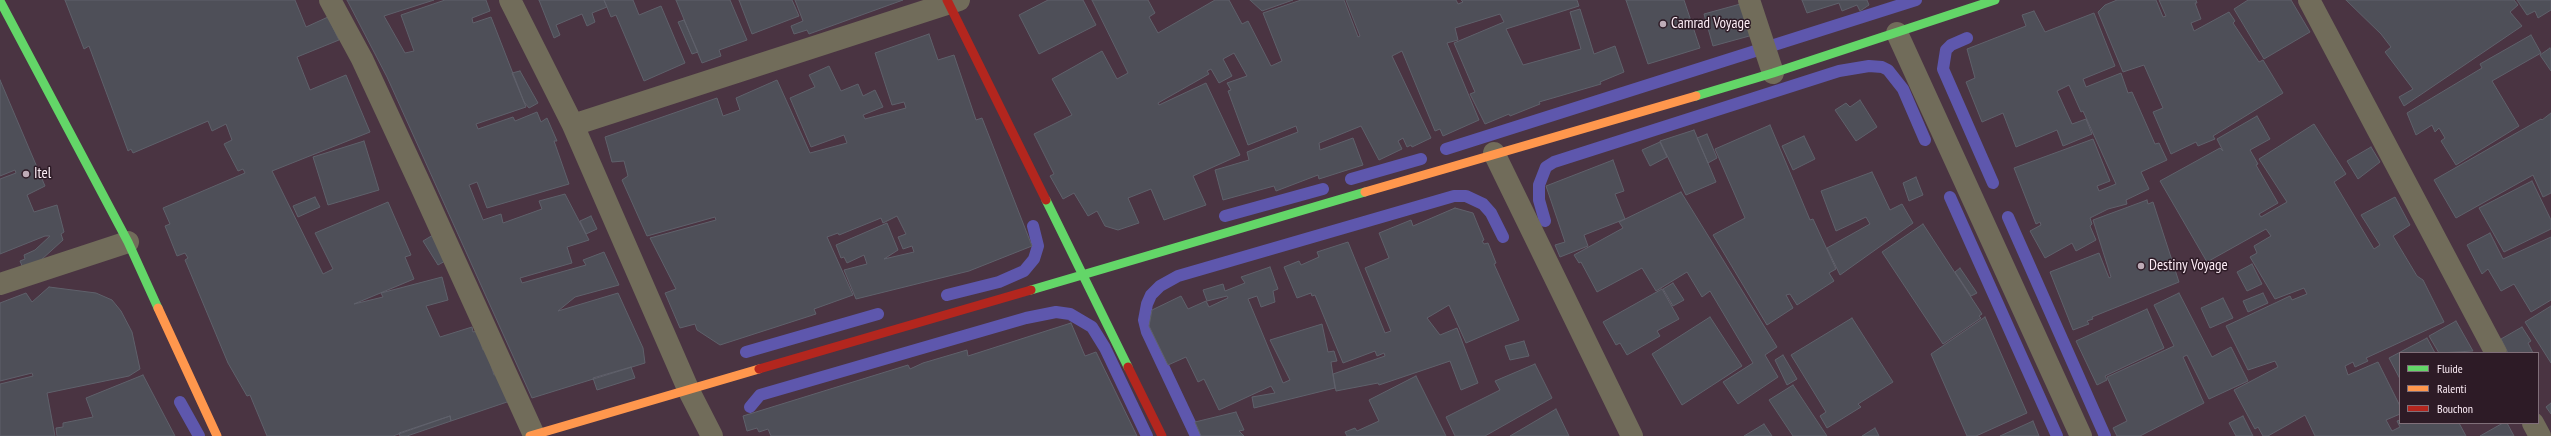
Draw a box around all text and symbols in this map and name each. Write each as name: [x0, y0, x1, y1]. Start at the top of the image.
place label: Camrad Voyage: [1671, 15, 1750, 33]
marker: Camrad Voyage: [1658, 19, 1668, 29]
place label: Itel: [34, 165, 51, 183]
marker: Itel: [21, 169, 31, 179]
place label: Destiny Voyage: [2149, 257, 2228, 275]
marker: Destiny Voyage: [2136, 261, 2146, 271]
legend: [2399, 352, 2539, 424]
text: Fluide: [2437, 361, 2463, 376]
text: Ralenti: [2437, 381, 2466, 396]
text: Bouchon: [2437, 401, 2473, 416]

